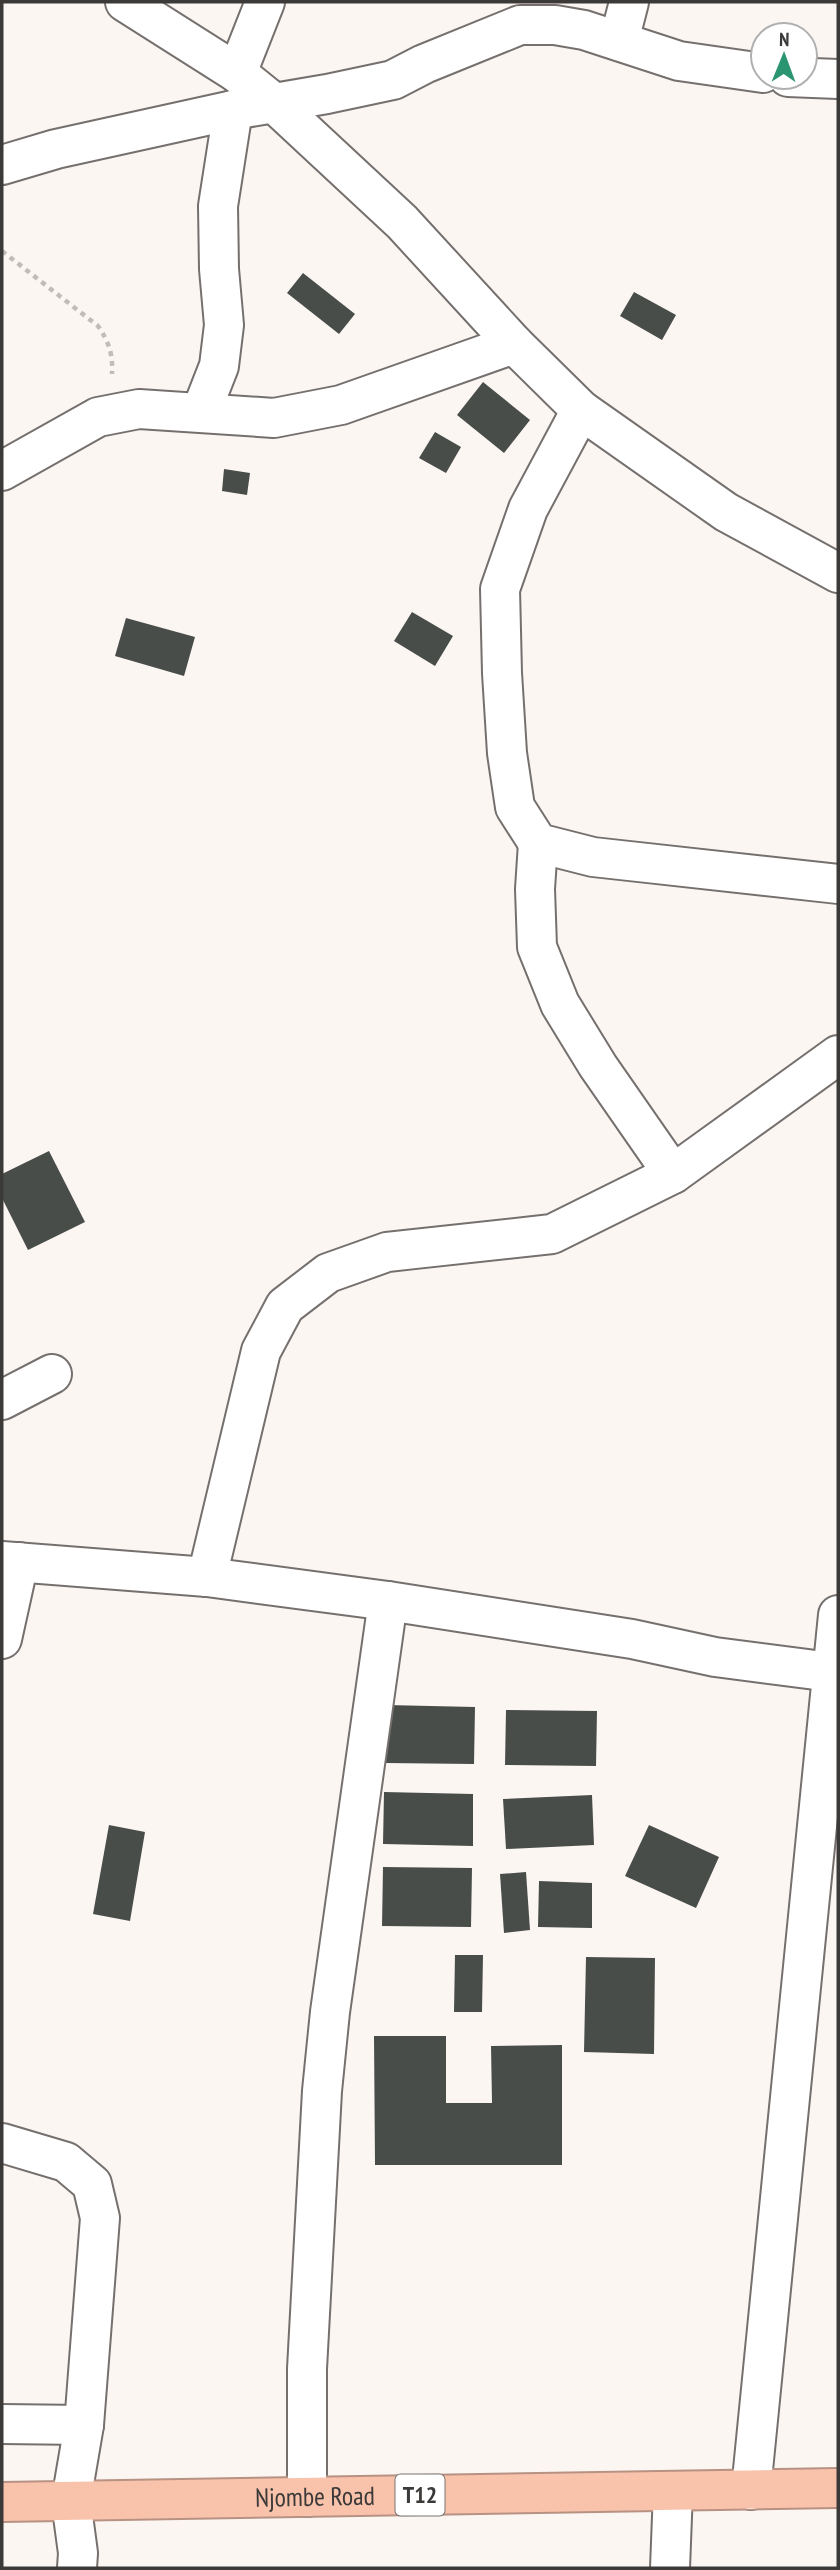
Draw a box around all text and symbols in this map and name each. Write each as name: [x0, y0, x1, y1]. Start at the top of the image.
north arrow: [749, 21, 819, 91]
text: N: [779, 27, 790, 51]
road number: T12: [396, 2474, 444, 2516]
street label: Njombe Road: [255, 2479, 375, 2514]

